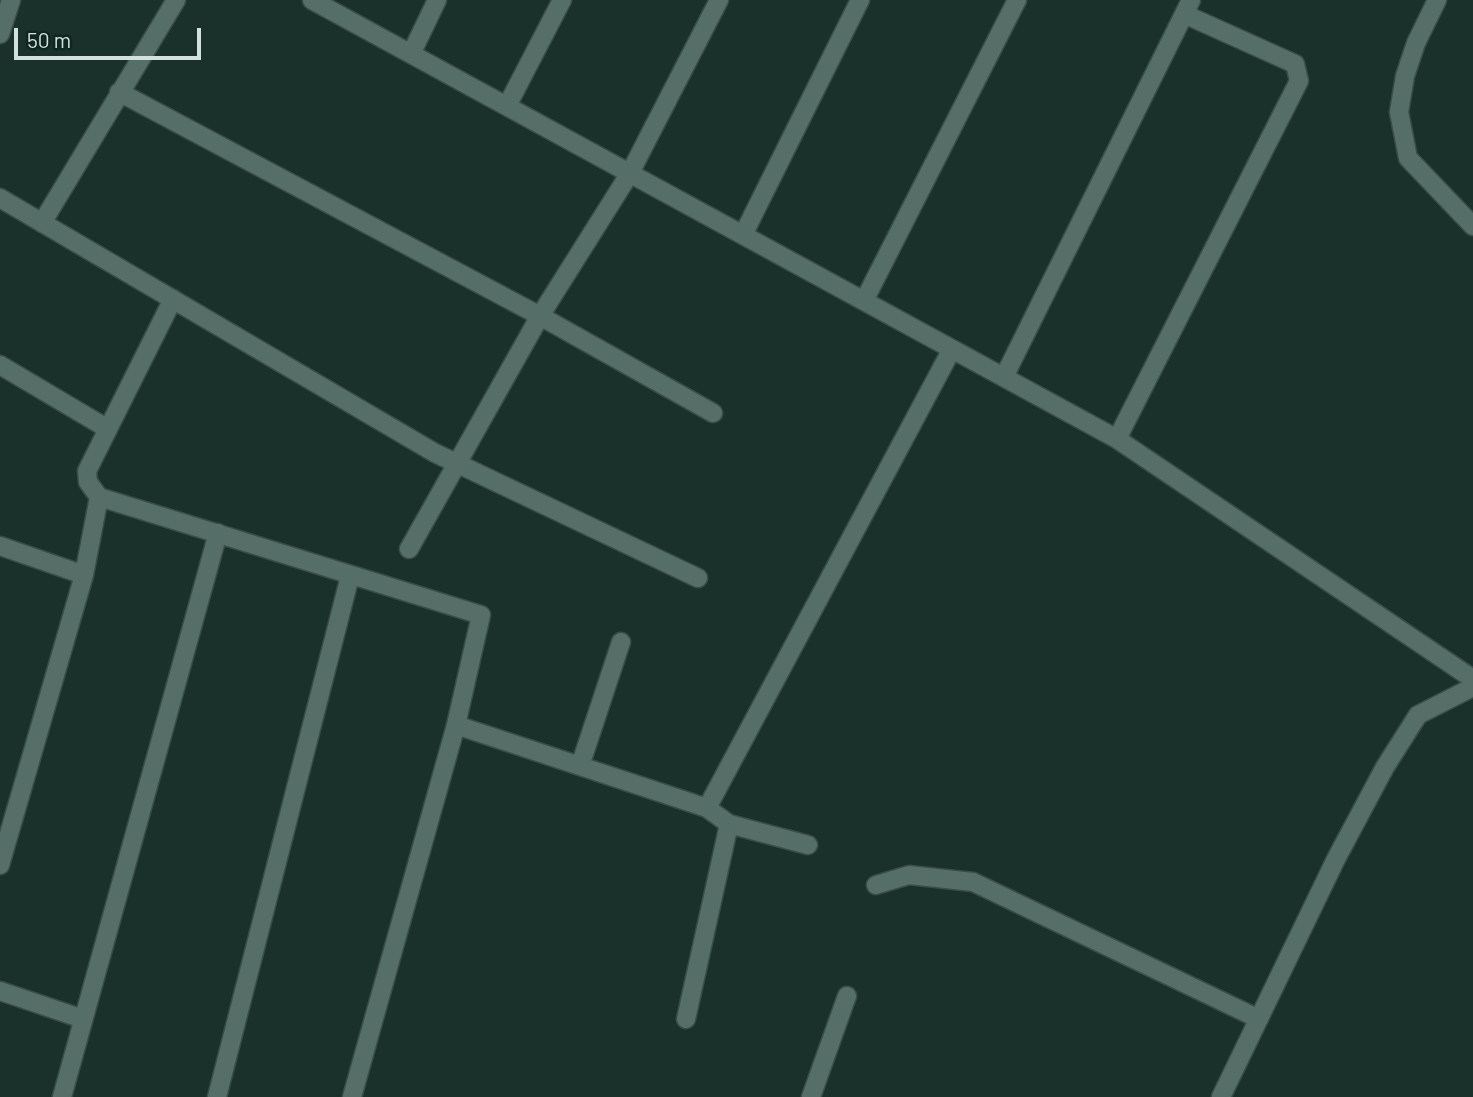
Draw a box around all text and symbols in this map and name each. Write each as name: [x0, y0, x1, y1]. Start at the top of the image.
scale bar: [18, 14, 205, 58]
text: 50 m: [27, 27, 71, 52]

